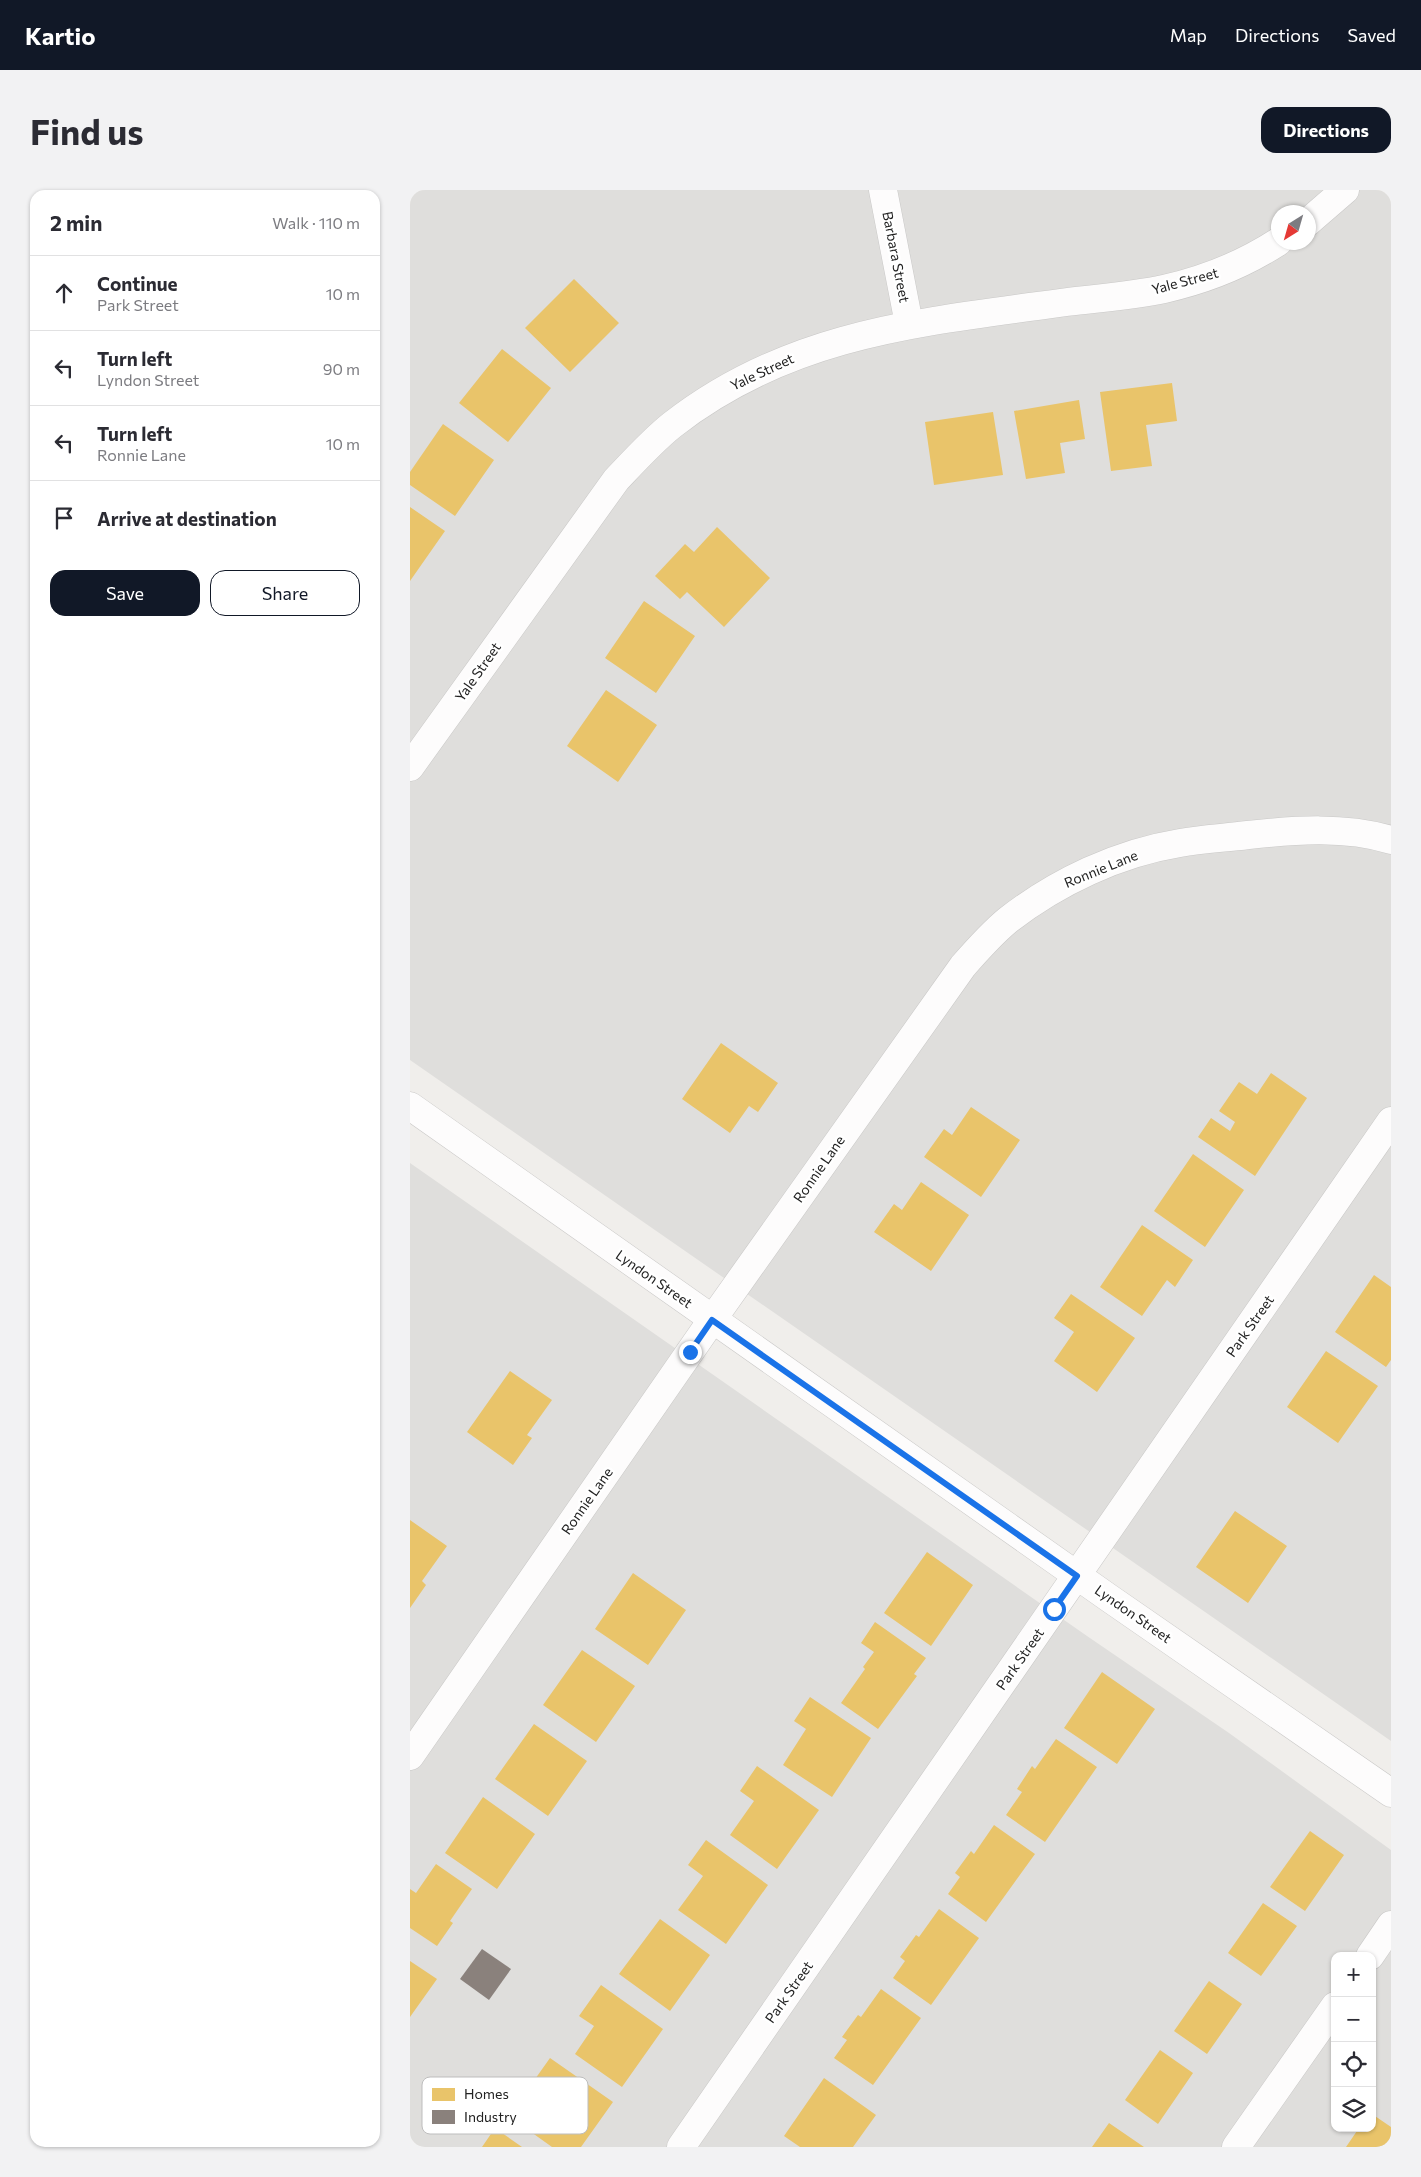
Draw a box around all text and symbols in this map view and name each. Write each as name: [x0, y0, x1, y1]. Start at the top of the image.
text: Kartio: [25, 21, 95, 50]
text: Map: [1170, 24, 1207, 46]
text: Directions: [1235, 24, 1319, 46]
text: Saved: [1347, 24, 1396, 46]
button: Directions: [1261, 107, 1391, 153]
text: Find us: [30, 109, 144, 152]
north arrow: [1271, 205, 1316, 250]
text: 2 min: [50, 210, 102, 235]
street label: Barbara Street: [879, 210, 914, 304]
text: Walk · 110 m: [272, 213, 360, 232]
street label: Yale Street: [1150, 263, 1220, 298]
text: Continue: [97, 272, 177, 295]
icon: ahead: [50, 279, 78, 307]
text: 10 m: [326, 284, 360, 303]
text: Park Street: [97, 295, 179, 314]
text: Turn left: [97, 347, 172, 370]
street label: Yale Street: [727, 349, 797, 394]
icon: left: [50, 354, 78, 382]
text: 90 m: [323, 359, 360, 378]
text: Lyndon Street: [97, 370, 199, 389]
text: Turn left: [97, 422, 172, 445]
icon: left: [50, 429, 78, 457]
text: 10 m: [326, 434, 360, 453]
text: Ronnie Lane: [97, 445, 186, 464]
icon: arrive: [50, 504, 78, 532]
text: Arrive at destination: [97, 507, 277, 530]
button: Save: [50, 570, 200, 616]
button: Share: [210, 570, 360, 616]
street label: Yale Street: [451, 639, 504, 705]
street label: Ronnie Lane: [1062, 846, 1140, 891]
street label: Ronnie Lane: [789, 1132, 848, 1205]
street label: Lyndon Street: [613, 1246, 696, 1311]
street label: Park Street: [1222, 1291, 1277, 1360]
route end: [679, 1341, 702, 1364]
street label: Ronnie Lane: [557, 1464, 616, 1537]
street label: Lyndon Street: [1092, 1581, 1175, 1646]
route start: [1043, 1598, 1066, 1621]
street label: Park Street: [992, 1624, 1047, 1693]
map controls: [1331, 1952, 1376, 2132]
button: +: [1331, 1952, 1376, 1997]
street label: Park Street: [761, 1957, 816, 2026]
button: −: [1331, 1997, 1376, 2042]
button: locate: [1331, 2042, 1376, 2087]
legend: [422, 2077, 588, 2134]
text: Homes: [464, 2085, 509, 2102]
button: layers: [1331, 2087, 1376, 2132]
text: Industry: [464, 2108, 517, 2125]

